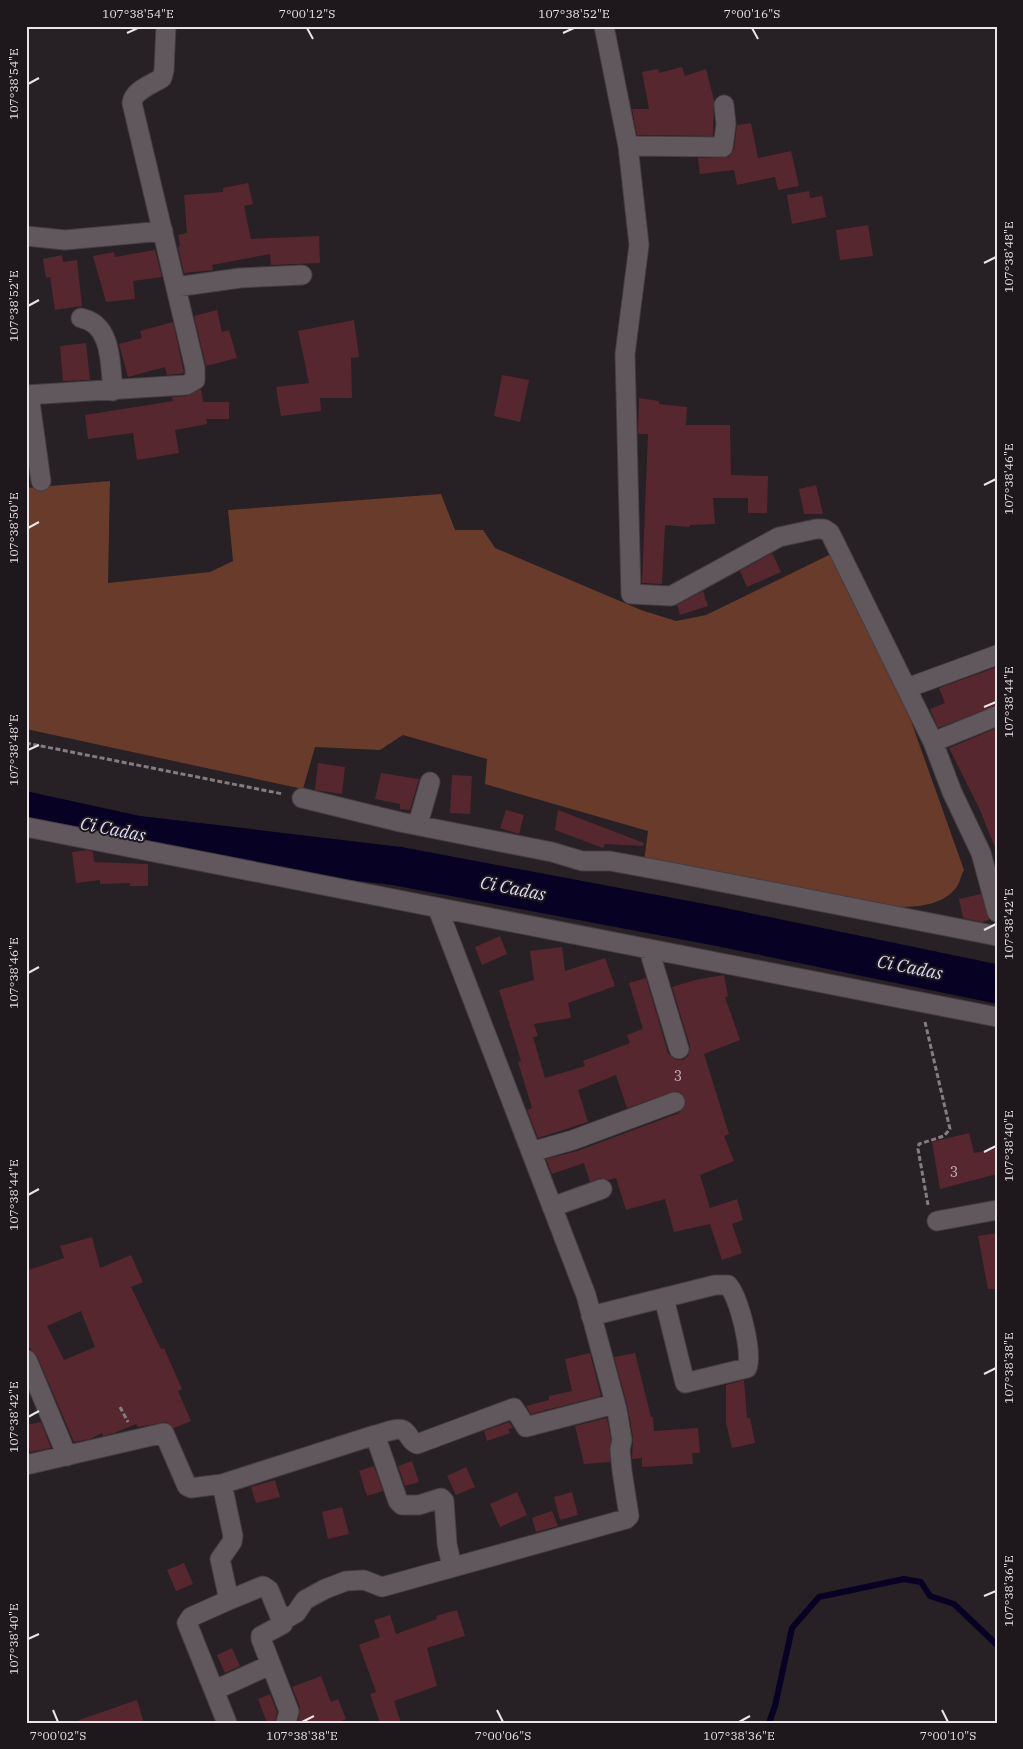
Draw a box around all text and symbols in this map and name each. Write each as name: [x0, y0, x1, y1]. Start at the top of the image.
text: 107°38'54"E: [102, 6, 174, 21]
text: 7°00'12"S: [279, 6, 335, 21]
text: 107°38'52"E: [538, 6, 610, 21]
text: 7°00'16"S: [724, 6, 780, 21]
text: 107°38'54"E: [6, 48, 21, 120]
text: 107°38'48"E: [1001, 221, 1016, 293]
text: 107°38'52"E: [6, 270, 21, 342]
text: 107°38'46"E: [1001, 443, 1016, 515]
text: 107°38'50"E: [6, 492, 21, 564]
text: 107°38'44"E: [1001, 666, 1016, 738]
text: 107°38'48"E: [6, 714, 21, 786]
water label: Ci Cadas: [78, 811, 148, 847]
water label: Ci Cadas: [478, 870, 548, 906]
text: 107°38'42"E: [1001, 888, 1016, 960]
text: 107°38'46"E: [6, 937, 21, 1009]
water label: Ci Cadas: [875, 949, 945, 985]
house number: 3: [674, 1067, 682, 1085]
text: 107°38'40"E: [1001, 1110, 1016, 1182]
text: 107°38'44"E: [6, 1159, 21, 1231]
house number: 3: [950, 1163, 958, 1181]
text: 107°38'38"E: [1001, 1332, 1016, 1404]
text: 107°38'42"E: [6, 1381, 21, 1453]
text: 107°38'36"E: [1001, 1555, 1016, 1627]
text: 107°38'40"E: [6, 1603, 21, 1675]
text: 7°00'02"S: [30, 1728, 86, 1743]
text: 107°38'38"E: [266, 1728, 338, 1743]
text: 7°00'06"S: [475, 1728, 531, 1743]
text: 107°38'36"E: [703, 1728, 775, 1743]
text: 7°00'10"S: [920, 1728, 976, 1743]

